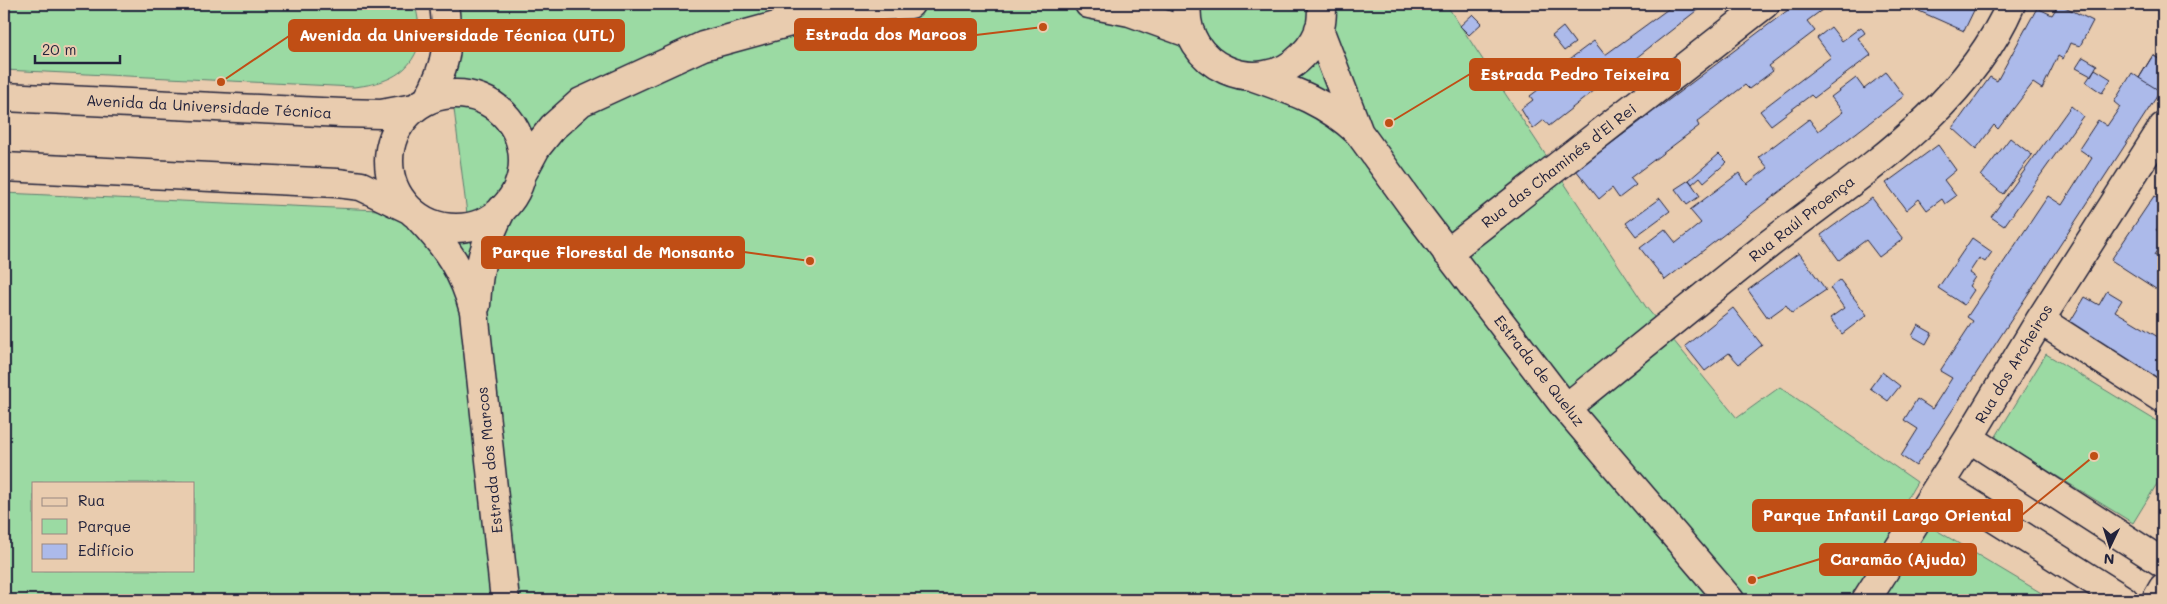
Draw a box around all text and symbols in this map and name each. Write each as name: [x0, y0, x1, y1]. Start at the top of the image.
callout: Estrada dos Marcos: [795, 19, 976, 50]
callout: Avenida da Universidade Técnica (UTL): [289, 20, 624, 51]
text: Estrada dos Marcos: [805, 23, 967, 44]
text: Avenida da Universidade Técnica (UTL): [299, 24, 615, 45]
scale bar: [35, 32, 120, 64]
text: 20 m: [42, 39, 76, 59]
callout: Estrada Pedro Teixeira: [1470, 59, 1680, 90]
text: Estrada Pedro Teixeira: [1480, 63, 1670, 84]
street label: Avenida da Universidade Técnica: [86, 90, 332, 122]
street label: Rua das Chaminés d'El Rei: [1477, 98, 1640, 232]
street label: Rua Raúl Proença: [1744, 171, 1858, 266]
callout: Parque Florestal de Monsanto: [482, 237, 744, 268]
text: Parque Florestal de Monsanto: [492, 241, 734, 262]
street label: Rua dos Archeiros: [1970, 300, 2057, 427]
street label: Estrada de Queluz: [1490, 311, 1590, 430]
street label: Estrada dos Marcos: [471, 386, 507, 534]
legend: [32, 482, 195, 572]
text: Rua: [78, 490, 105, 510]
callout: Parque Infantil Largo Oriental: [1753, 500, 2022, 531]
text: Parque Infantil Largo Oriental: [1763, 504, 2011, 525]
text: Parque: [78, 516, 131, 536]
north arrow: [2084, 522, 2134, 572]
text: Edifício: [78, 540, 134, 560]
callout: Caramão (Ajuda): [1820, 544, 1976, 575]
text: Caramão (Ajuda): [1830, 548, 1966, 569]
text: N: [2103, 550, 2115, 569]

